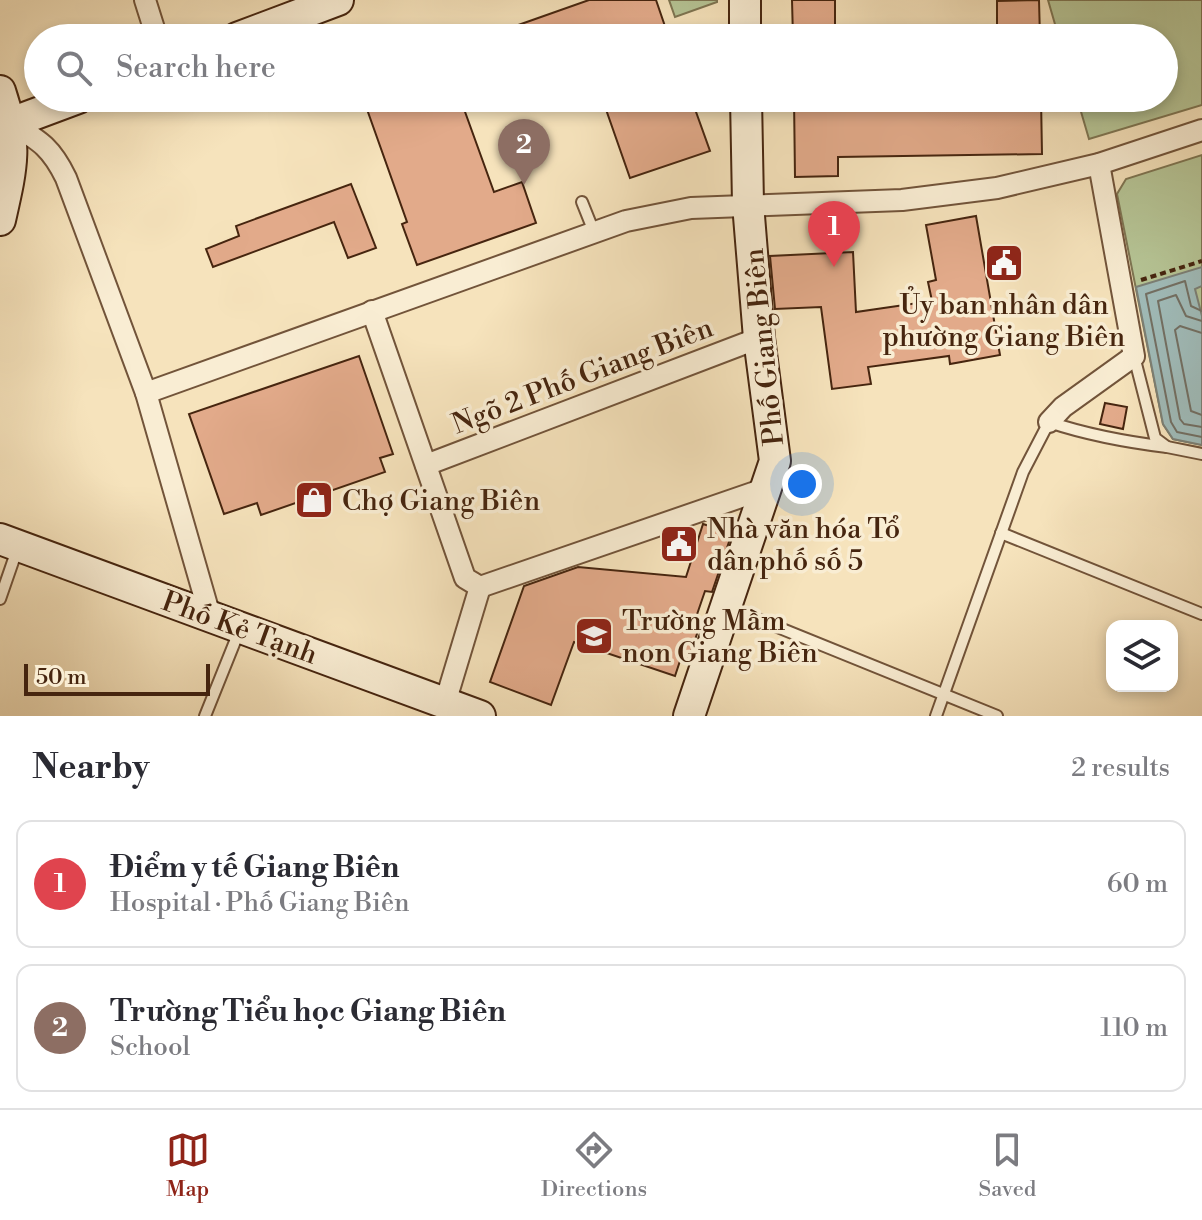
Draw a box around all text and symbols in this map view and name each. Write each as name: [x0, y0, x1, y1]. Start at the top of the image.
search box: [24, 24, 1178, 112]
icon: search: [52, 46, 96, 90]
text: Search here: [116, 49, 276, 87]
pin: 2: [498, 119, 550, 185]
pin: 1: [808, 201, 860, 267]
public building icon: Ủy ban nhân dân phường Giang Biên: [983, 242, 1025, 284]
street label: Phố Giang Biên: [737, 246, 792, 447]
place label: Ủy ban nhân dân phường Giang Biên: [883, 286, 1125, 355]
street label: Ngõ 2 Phố Giang Biên: [447, 310, 718, 442]
your location: [782, 464, 822, 504]
shop icon: Chợ Giang Biên: [293, 479, 335, 521]
place label: Chợ Giang Biên: [342, 484, 540, 519]
place label: Nhà văn hóa Tổ dân phố số 5: [707, 512, 900, 579]
public building icon: Nhà văn hóa Tổ dân phố số 5: [658, 523, 700, 565]
street label: Phố Kẻ Tạnh: [157, 584, 322, 673]
place label: Trường Mầm non Giang Biên: [622, 604, 818, 671]
school or university icon: Trường Mầm non Giang Biên: [573, 615, 615, 657]
map controls: [1106, 620, 1178, 692]
button: layers: [1106, 620, 1178, 692]
scale bar: [24, 660, 210, 696]
text: 50 m: [36, 664, 87, 691]
text: Nearby: [32, 747, 150, 789]
text: 2 results: [1071, 752, 1170, 784]
text: Điểm y tế Giang Biên: [110, 849, 399, 887]
text: 1: [54, 868, 66, 900]
text: 60 m: [1107, 868, 1168, 900]
text: Hospital · Phố Giang Biên: [110, 887, 410, 919]
text: Trường Tiểu học Giang Biên: [110, 993, 506, 1031]
text: 2: [52, 1012, 68, 1044]
text: 110 m: [1100, 1012, 1168, 1044]
text: School: [110, 1031, 190, 1063]
tab: Map: [166, 1128, 210, 1203]
tab: Directions: [541, 1128, 647, 1203]
tab: Saved: [979, 1128, 1036, 1203]

